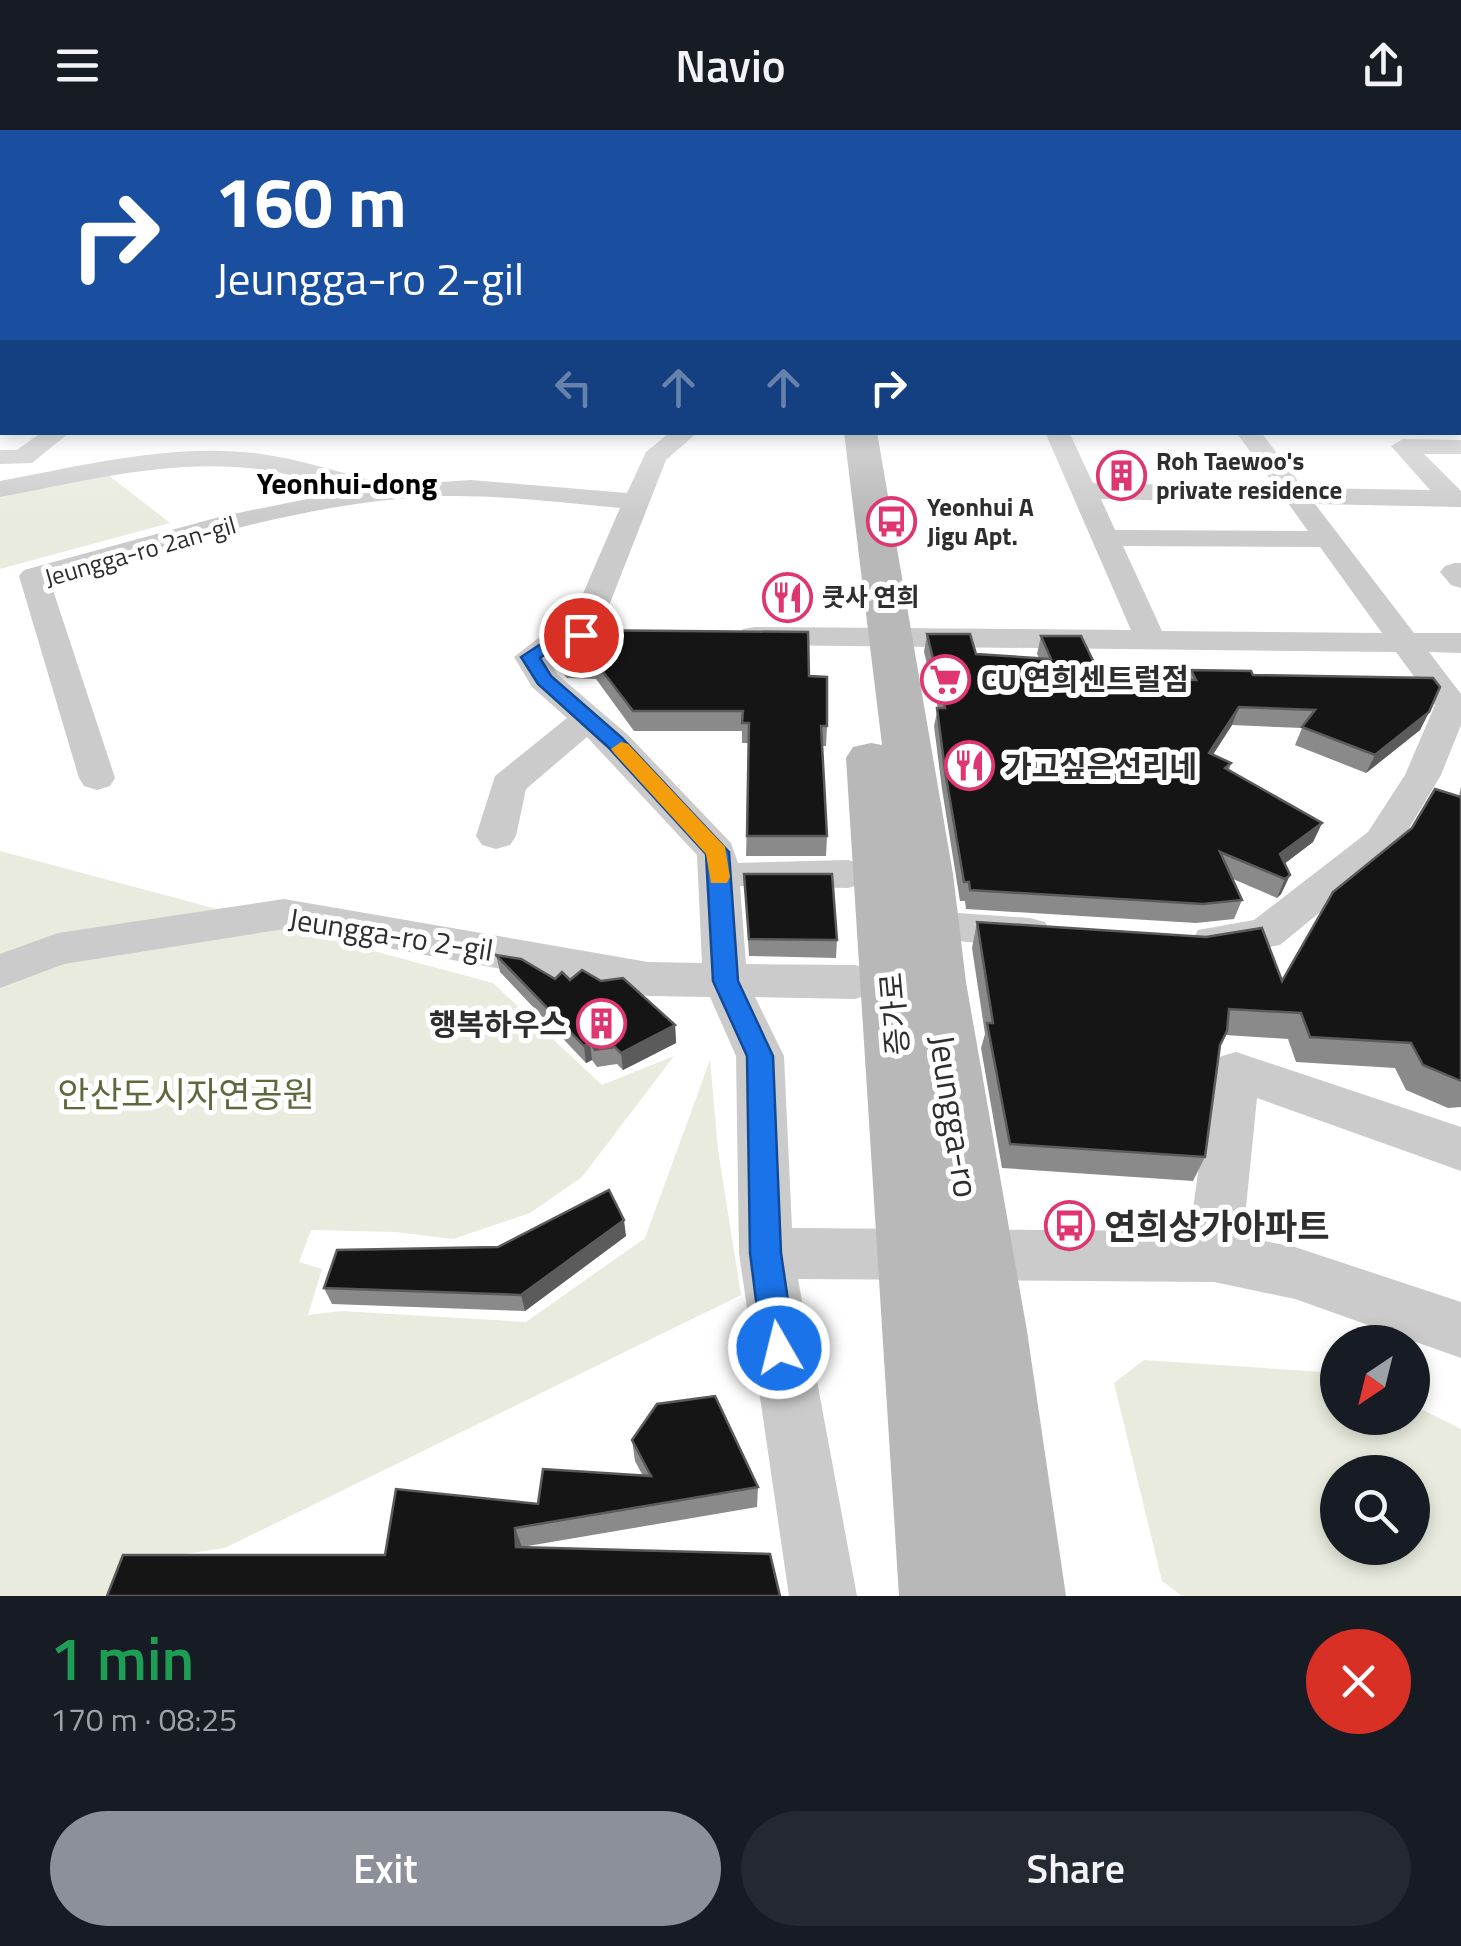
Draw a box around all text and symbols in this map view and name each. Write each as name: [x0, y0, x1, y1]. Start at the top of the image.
text: Navio: [675, 31, 786, 99]
icon: menu: [50, 38, 105, 93]
icon: share: [1356, 38, 1411, 93]
text: 160 m: [215, 148, 407, 254]
icon: right: [50, 170, 180, 300]
text: Jeungga-ro 2-gil: [215, 244, 524, 312]
icon: left: [546, 360, 601, 415]
icon: ahead: [651, 360, 706, 415]
icon: ahead: [756, 360, 811, 415]
icon: right: [861, 360, 916, 415]
place label: Roh Taewoo's private residence: [1156, 442, 1342, 509]
building icon: Roh Taewoo's private residence: [1095, 449, 1147, 501]
district label: Yeonhui-dong: [257, 460, 437, 506]
place label: Yeonhui A Jigu Apt.: [927, 488, 1034, 555]
bus stop icon: Yeonhui A Jigu Apt.: [866, 495, 918, 547]
street label: Jeungga-ro 2an-gil: [40, 505, 240, 597]
restaurant icon: 쿳사 연희: [761, 571, 813, 623]
place label: 쿳사 연희: [822, 578, 920, 616]
pin: [539, 593, 624, 678]
icon: arrive: [554, 608, 609, 663]
supermarket icon: CU 연희센트럴점: [920, 653, 972, 705]
place label: CU 연희센트럴점: [981, 656, 1189, 702]
restaurant icon: 가고싶은선리네: [943, 740, 995, 792]
place label: 가고싶은선리네: [1004, 743, 1197, 789]
street label: Jeungga-ro 2-gil: [286, 895, 496, 973]
street label: 증가로: [867, 971, 921, 1057]
building icon: 행복하우스: [576, 998, 628, 1050]
place label: 행복하우스: [429, 1001, 567, 1047]
street label: Jeungga-ro: [915, 1031, 995, 1201]
park label: 안산도시자연공원: [57, 1067, 315, 1121]
place label: 연희상가아파트: [1104, 1199, 1329, 1253]
bus stop icon: 연희상가아파트: [1043, 1200, 1095, 1252]
position arrow: [727, 1296, 831, 1400]
north arrow: [1320, 1325, 1430, 1435]
map controls: [1320, 1325, 1430, 1565]
button: search: [1320, 1455, 1430, 1565]
text: 1 min: [50, 1612, 194, 1703]
button: close: [1306, 1629, 1411, 1734]
text: 170 m · 08:25: [50, 1695, 237, 1743]
button: Exit: [50, 1811, 721, 1926]
button: Share: [741, 1811, 1411, 1926]

